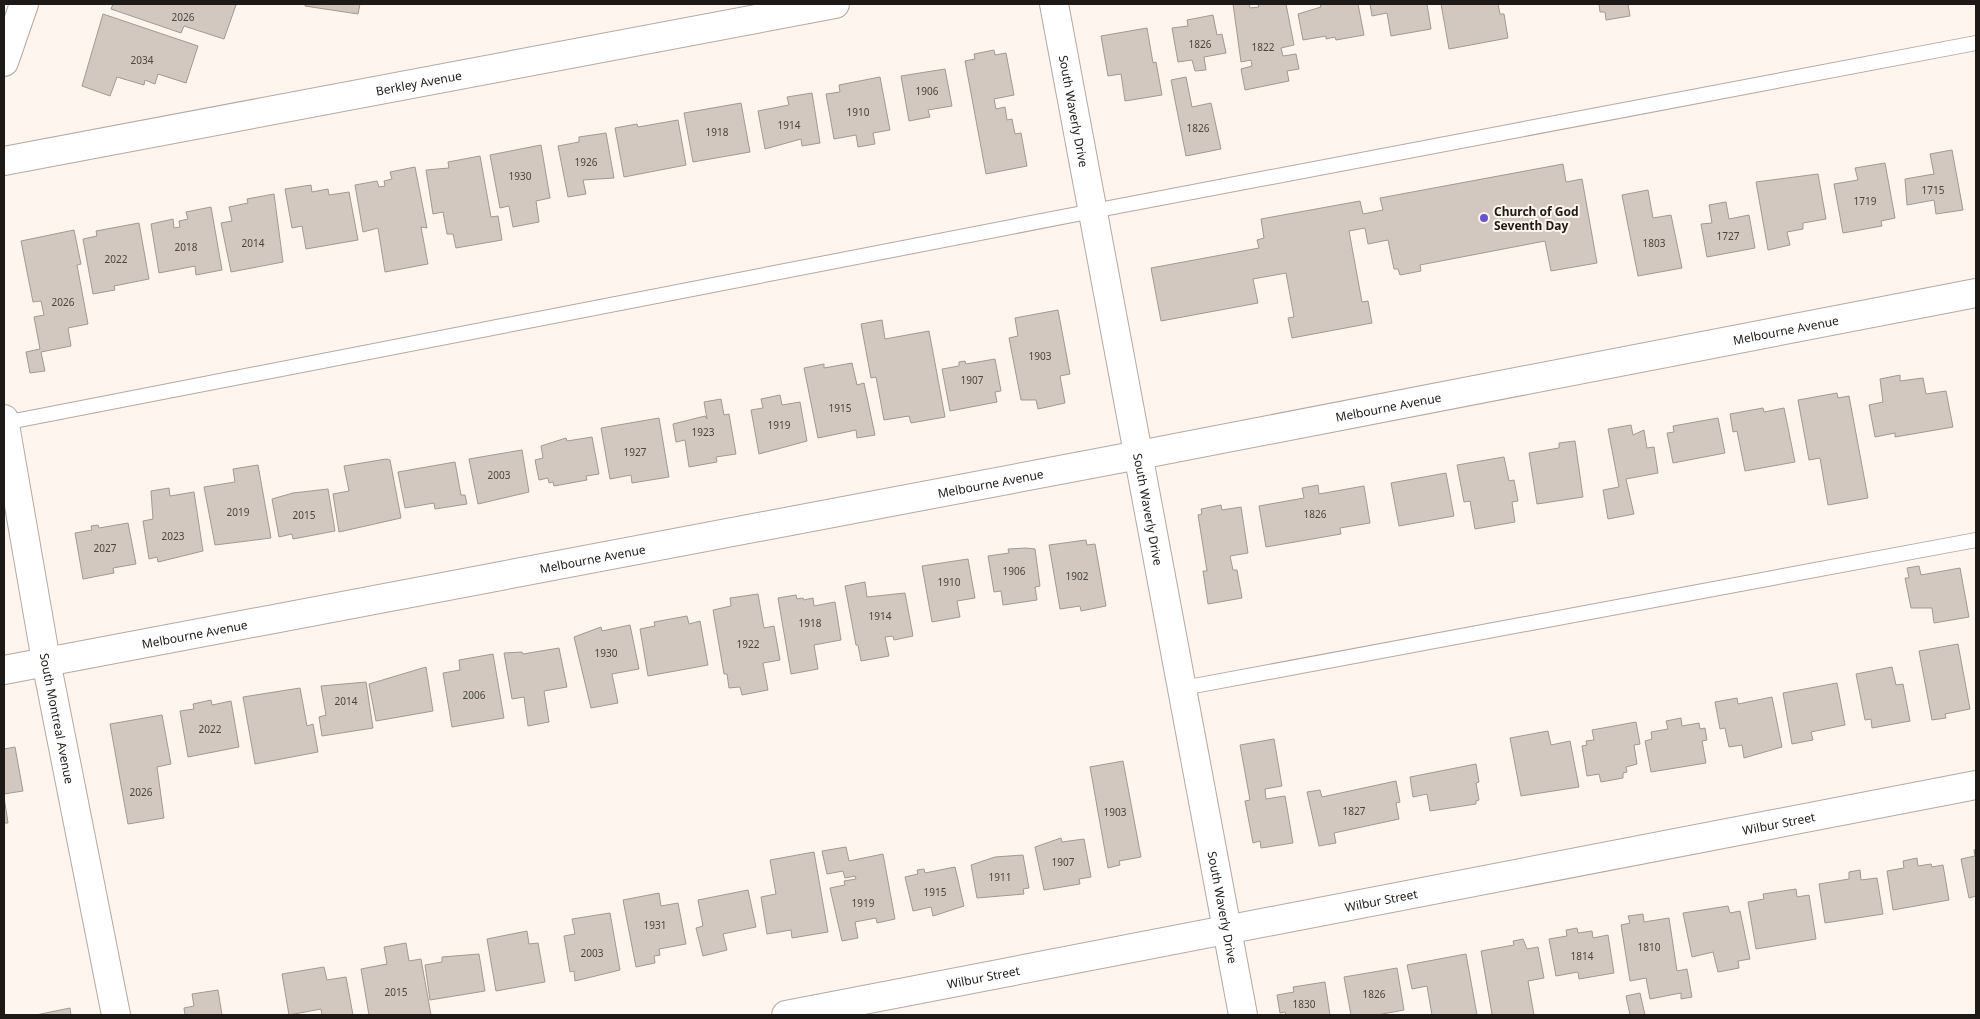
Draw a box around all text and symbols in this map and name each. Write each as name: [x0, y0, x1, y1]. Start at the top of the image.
house number: 2026: [172, 10, 195, 24]
house number: 1826: [1189, 37, 1212, 51]
house number: 1822: [1252, 40, 1275, 54]
house number: 2034: [131, 53, 154, 67]
street label: South Waverly Drive: [1055, 54, 1093, 169]
street label: Berkley Avenue: [374, 66, 463, 99]
house number: 1906: [916, 84, 939, 98]
house number: 1910: [847, 105, 870, 119]
house number: 1914: [778, 118, 801, 132]
house number: 1826: [1187, 121, 1210, 135]
house number: 1918: [706, 125, 729, 139]
house number: 1926: [575, 155, 598, 169]
house number: 1930: [509, 169, 532, 183]
house number: 1715: [1922, 183, 1945, 197]
house number: 1719: [1854, 194, 1877, 208]
place label: Church of God Seventh Day: [1494, 203, 1579, 234]
marker: Church of God Seventh Day: [1478, 212, 1490, 224]
house number: 1727: [1717, 229, 1740, 243]
house number: 2014: [242, 236, 265, 250]
house number: 1803: [1643, 236, 1666, 250]
house number: 2018: [175, 240, 198, 254]
house number: 2022: [105, 252, 128, 266]
house number: 2026: [52, 295, 75, 309]
street label: Melbourne Avenue: [1732, 311, 1840, 348]
house number: 1903: [1029, 349, 1052, 363]
house number: 1907: [961, 373, 984, 387]
street label: Melbourne Avenue: [1334, 388, 1443, 425]
house number: 1915: [829, 401, 852, 415]
house number: 1919: [768, 418, 791, 432]
house number: 1923: [692, 425, 715, 439]
house number: 1927: [624, 445, 647, 459]
street label: South Waverly Drive: [1130, 452, 1167, 567]
street label: Melbourne Avenue: [936, 465, 1045, 501]
house number: 2003: [488, 468, 511, 482]
house number: 2019: [227, 505, 250, 519]
house number: 1826: [1304, 507, 1327, 521]
house number: 2015: [293, 508, 316, 522]
house number: 2023: [162, 529, 185, 543]
street label: Melbourne Avenue: [538, 540, 647, 577]
house number: 2027: [94, 541, 117, 555]
house number: 1906: [1003, 564, 1026, 578]
house number: 1902: [1066, 569, 1089, 583]
house number: 1910: [938, 575, 961, 589]
house number: 1914: [869, 609, 892, 623]
street label: Melbourne Avenue: [140, 616, 249, 652]
house number: 1918: [799, 616, 822, 630]
house number: 1922: [737, 637, 760, 651]
house number: 1930: [595, 646, 618, 660]
street label: South Montreal Avenue: [36, 652, 79, 785]
house number: 2006: [463, 688, 486, 702]
house number: 2014: [335, 694, 358, 708]
house number: 2022: [199, 722, 222, 736]
house number: 2026: [130, 785, 153, 799]
house number: 1827: [1343, 804, 1366, 818]
house number: 1903: [1104, 805, 1127, 819]
street label: Wilbur Street: [1741, 808, 1817, 839]
street label: South Waverly Drive: [1204, 850, 1242, 965]
house number: 1907: [1052, 855, 1075, 869]
house number: 1911: [989, 870, 1011, 884]
house number: 1915: [924, 885, 947, 899]
street label: Wilbur Street: [1343, 885, 1420, 915]
house number: 1919: [852, 896, 875, 910]
house number: 1931: [644, 918, 666, 932]
house number: 1810: [1638, 940, 1661, 954]
house number: 2003: [581, 946, 604, 960]
house number: 1814: [1571, 949, 1594, 963]
street label: Wilbur Street: [945, 961, 1022, 992]
house number: 2015: [385, 985, 408, 999]
house number: 1826: [1363, 987, 1386, 1001]
house number: 1830: [1293, 997, 1316, 1011]

